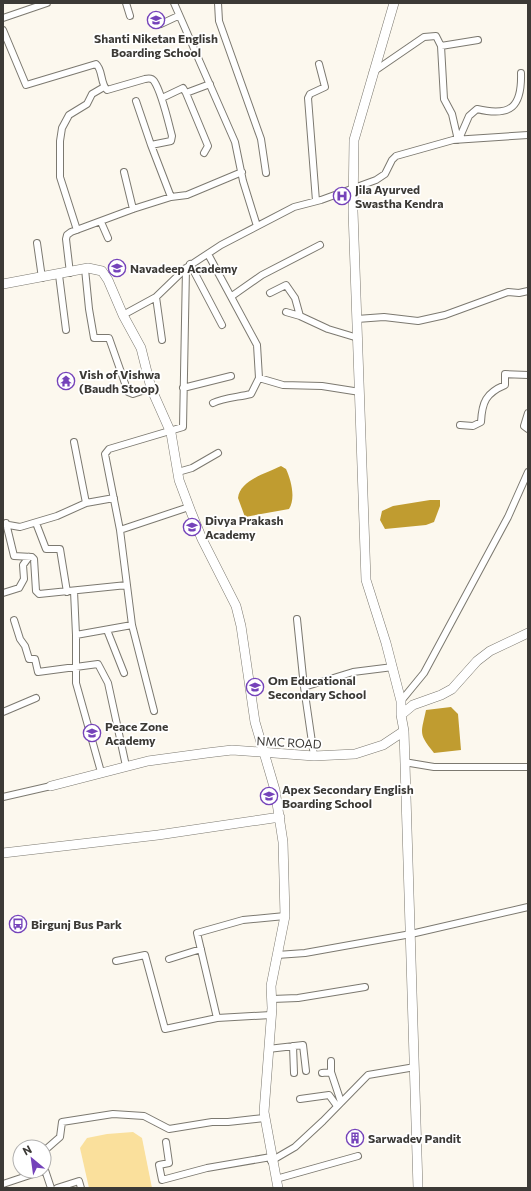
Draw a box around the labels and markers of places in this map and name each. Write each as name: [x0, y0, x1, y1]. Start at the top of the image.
school or university icon: Shanti Niketan English Boarding School: [146, 10, 166, 30]
place label: Shanti Niketan English Boarding School: [94, 31, 218, 59]
place label: Jila Ayurved Swastha Kendra: [355, 182, 444, 210]
hospital icon: Jila Ayurved Swastha Kendra: [332, 186, 352, 206]
school or university icon: Navadeep Academy: [107, 258, 127, 278]
place label: Navadeep Academy: [130, 261, 238, 275]
place label: Vish of Vishwa (Baudh Stoop): [79, 367, 160, 395]
temple icon: Vish of Vishwa (Baudh Stoop): [56, 371, 76, 391]
place label: Divya Prakash Academy: [205, 513, 283, 541]
school or university icon: Divya Prakash Academy: [182, 517, 202, 537]
place label: Om Educational Secondary School: [268, 673, 366, 701]
school or university icon: Om Educational Secondary School: [245, 677, 265, 697]
place label: Peace Zone Academy: [105, 719, 168, 747]
school or university icon: Peace Zone Academy: [82, 723, 102, 743]
place label: Apex Secondary English Boarding School: [282, 782, 414, 810]
school or university icon: Apex Secondary English Boarding School: [259, 786, 279, 806]
bus stop icon: Birgunj Bus Park: [8, 914, 28, 934]
place label: Birgunj Bus Park: [31, 917, 122, 931]
building icon: Sarwadev Pandit: [345, 1128, 365, 1148]
place label: Sarwadev Pandit: [368, 1131, 461, 1145]

